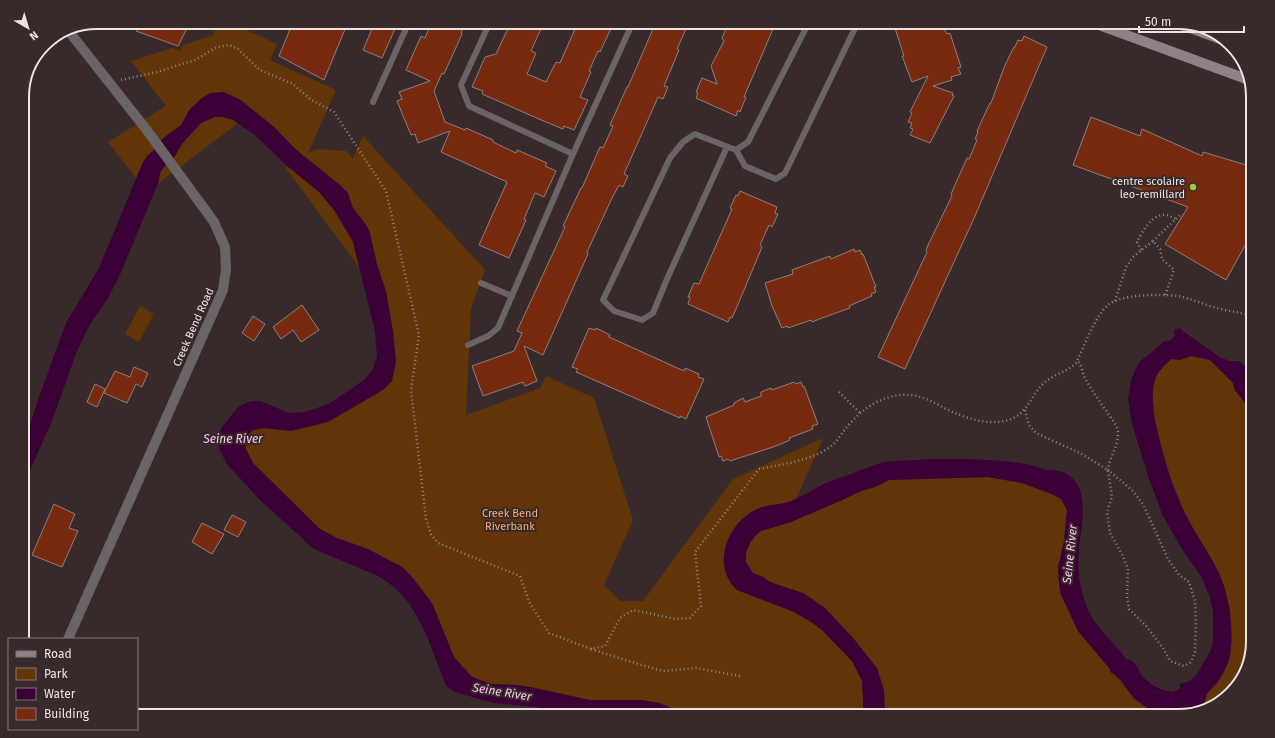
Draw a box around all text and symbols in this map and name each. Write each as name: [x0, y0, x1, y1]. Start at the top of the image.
north arrow: [8, 8, 48, 48]
scale bar: [1139, 8, 1244, 34]
text: 50 m: [1145, 15, 1171, 29]
text: N: [27, 28, 41, 43]
place label: centre scolaire leo-remillard: [1112, 175, 1185, 201]
marker: centre scolaire leo-remillard: [1188, 182, 1198, 192]
street label: Creek Bend Road: [170, 286, 217, 368]
water label: Seine River: [202, 432, 263, 446]
park label: Creek Bend Riverbank: [482, 507, 538, 533]
water label: Seine River: [1060, 523, 1080, 585]
legend: [8, 638, 138, 730]
text: Road: [44, 647, 72, 661]
text: Park: [44, 667, 68, 681]
water label: Seine River: [471, 680, 533, 704]
text: Water: [44, 687, 76, 701]
text: Building: [44, 707, 90, 721]

